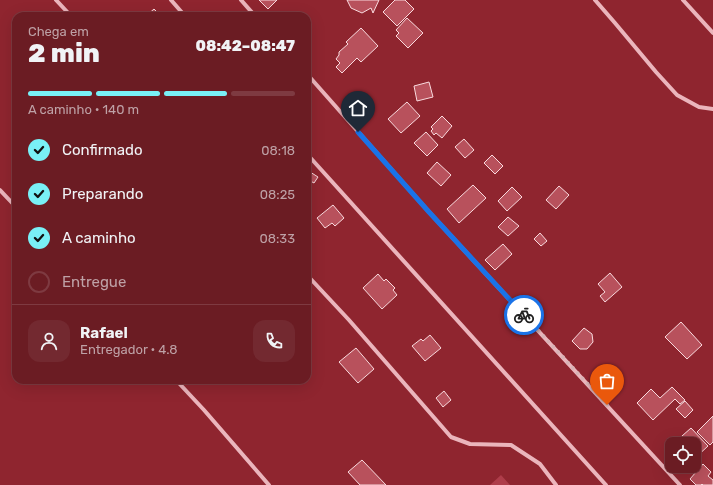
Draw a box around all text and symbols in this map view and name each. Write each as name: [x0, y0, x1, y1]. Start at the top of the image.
text: Chega em: [28, 24, 89, 39]
text: 08:42–08:47: [196, 37, 295, 55]
text: 2 min: [28, 38, 100, 69]
pin: [341, 91, 375, 132]
icon: home: [347, 97, 369, 119]
text: A caminho · 140 m: [28, 102, 139, 117]
icon: check: [28, 139, 50, 161]
text: Confirmado: [62, 141, 143, 159]
text: 08:18: [261, 143, 295, 158]
icon: check: [28, 183, 50, 205]
text: Preparando: [62, 185, 143, 203]
text: 08:25: [260, 187, 295, 202]
icon: check: [28, 227, 50, 249]
text: A caminho: [62, 229, 136, 247]
text: 08:33: [260, 231, 295, 246]
text: Entregue: [62, 273, 126, 291]
courier: [504, 295, 544, 335]
icon: bike: [513, 304, 535, 326]
button: person: [28, 320, 70, 362]
button: phone: [253, 320, 295, 362]
text: Rafael: [80, 324, 128, 342]
text: Entregador · 4.8: [80, 342, 178, 357]
pin: [590, 364, 624, 405]
icon: bag: [596, 370, 618, 392]
map controls: [665, 437, 701, 473]
button: locate: [665, 437, 701, 473]

